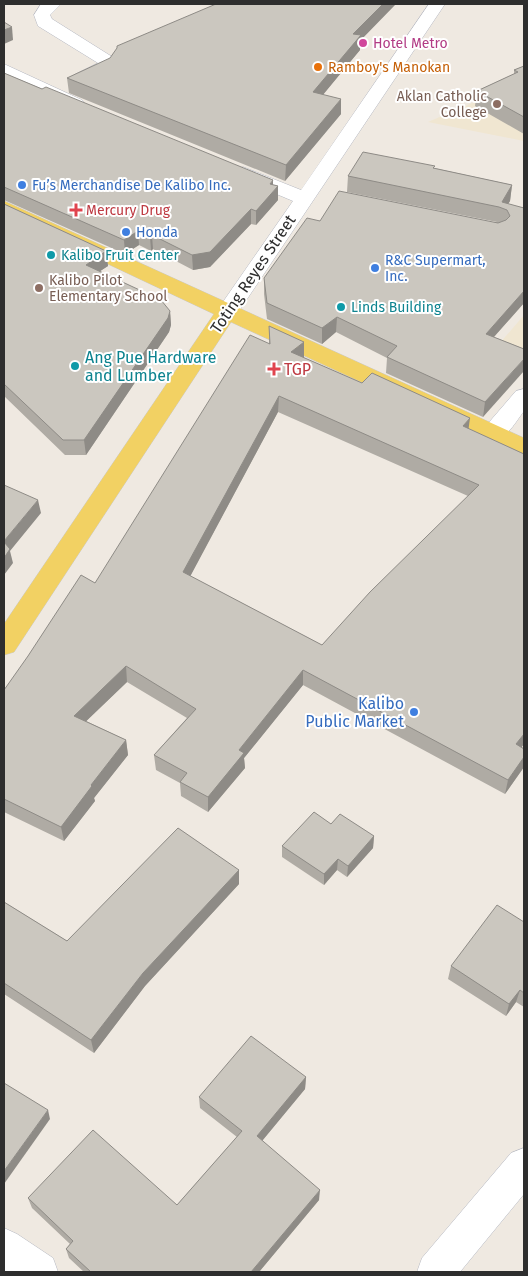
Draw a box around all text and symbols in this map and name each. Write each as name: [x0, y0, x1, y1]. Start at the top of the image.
place label: Hotel Metro: [373, 35, 448, 52]
marker: Hotel Metro: [357, 37, 369, 49]
place label: Ramboy's Manokan: [328, 59, 450, 76]
marker: Ramboy's Manokan: [312, 61, 324, 73]
place label: Aklan Catholic College: [397, 88, 487, 121]
marker: Aklan Catholic College: [491, 98, 503, 110]
place label: Fu’s Merchandise De Kalibo Inc.: [32, 177, 231, 194]
marker: Fu’s Merchandise De Kalibo Inc.: [16, 179, 28, 191]
place label: Mercury Drug: [86, 202, 171, 219]
marker: Mercury Drug: [70, 204, 82, 216]
street label: Toting Reyes Street: [206, 211, 300, 337]
place label: Honda: [136, 224, 178, 241]
marker: Honda: [120, 226, 132, 238]
place label: Kalibo Fruit Center: [61, 247, 179, 264]
marker: Kalibo Fruit Center: [45, 249, 57, 261]
place label: R&C Supermart, Inc.: [385, 252, 486, 285]
marker: R&C Supermart, Inc.: [369, 262, 381, 274]
place label: Kalibo Pilot Elementary School: [49, 272, 167, 305]
marker: Kalibo Pilot Elementary School: [33, 282, 45, 294]
place label: Linds Building: [351, 299, 442, 316]
marker: Linds Building: [335, 301, 347, 313]
place label: Ang Pue Hardware and Lumber: [85, 348, 217, 385]
marker: Ang Pue Hardware and Lumber: [69, 360, 81, 372]
place label: TGP: [284, 360, 311, 379]
marker: TGP: [268, 363, 280, 375]
place label: Kalibo Public Market: [305, 694, 404, 731]
marker: Kalibo Public Market: [408, 706, 420, 718]

